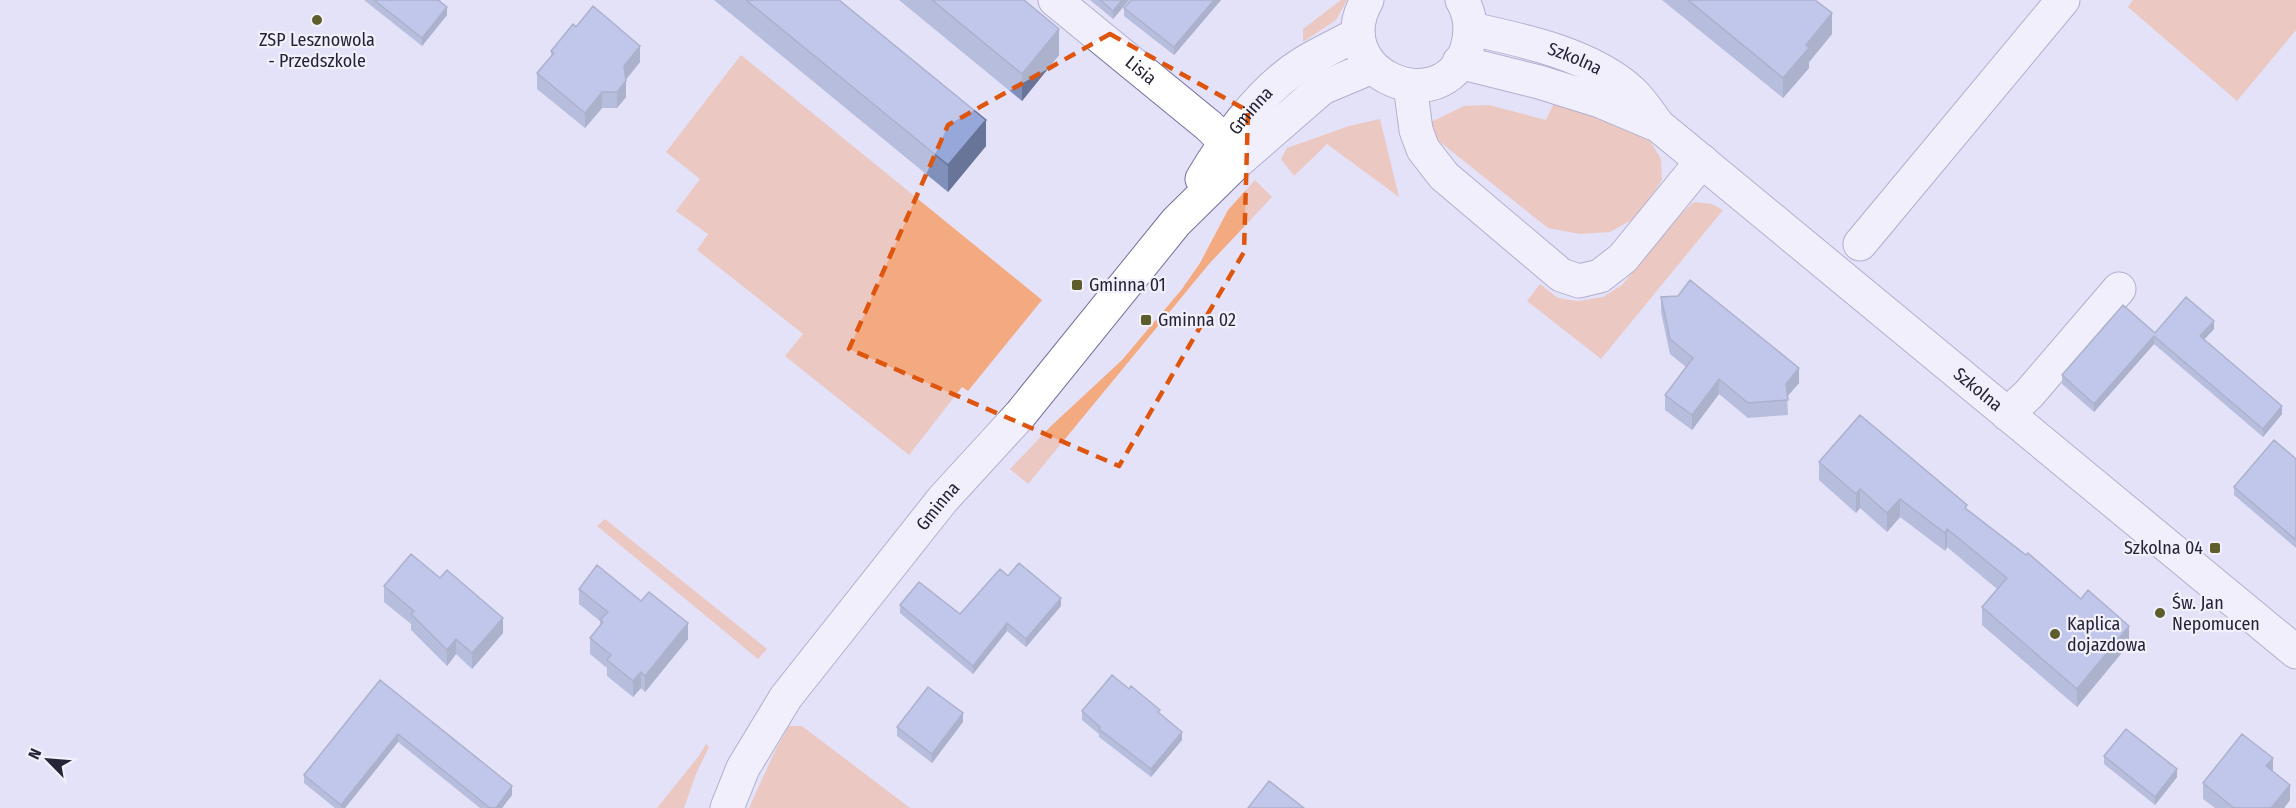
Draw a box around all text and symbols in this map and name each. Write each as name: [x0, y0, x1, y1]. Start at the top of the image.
marker: ZSP Lesznowola - Przedszkole: [310, 13, 324, 27]
place label: ZSP Lesznowola - Przedszkole: [259, 29, 375, 72]
street label: Szkolna: [1545, 38, 1606, 80]
street label: Lisia: [1121, 51, 1161, 90]
street label: Gminna: [1224, 82, 1277, 139]
place label: Gminna 01: [1089, 274, 1166, 296]
marker: Gminna 01: [1070, 278, 1084, 292]
place label: Gminna 02: [1158, 309, 1236, 331]
marker: Gminna 02: [1139, 313, 1153, 327]
street label: Szkolna: [1949, 363, 2007, 416]
street label: Gminna: [911, 477, 964, 535]
place label: Szkolna 04: [2124, 537, 2203, 559]
marker: Szkolna 04: [2208, 541, 2222, 555]
place label: Św. Jan Nepomucen: [2172, 592, 2260, 635]
marker: Św. Jan Nepomucen: [2153, 606, 2167, 620]
place label: Kaplica dojazdowa: [2067, 613, 2146, 656]
marker: Kaplica dojazdowa: [2048, 627, 2062, 641]
north arrow: [18, 730, 78, 790]
text: N: [24, 746, 45, 762]

